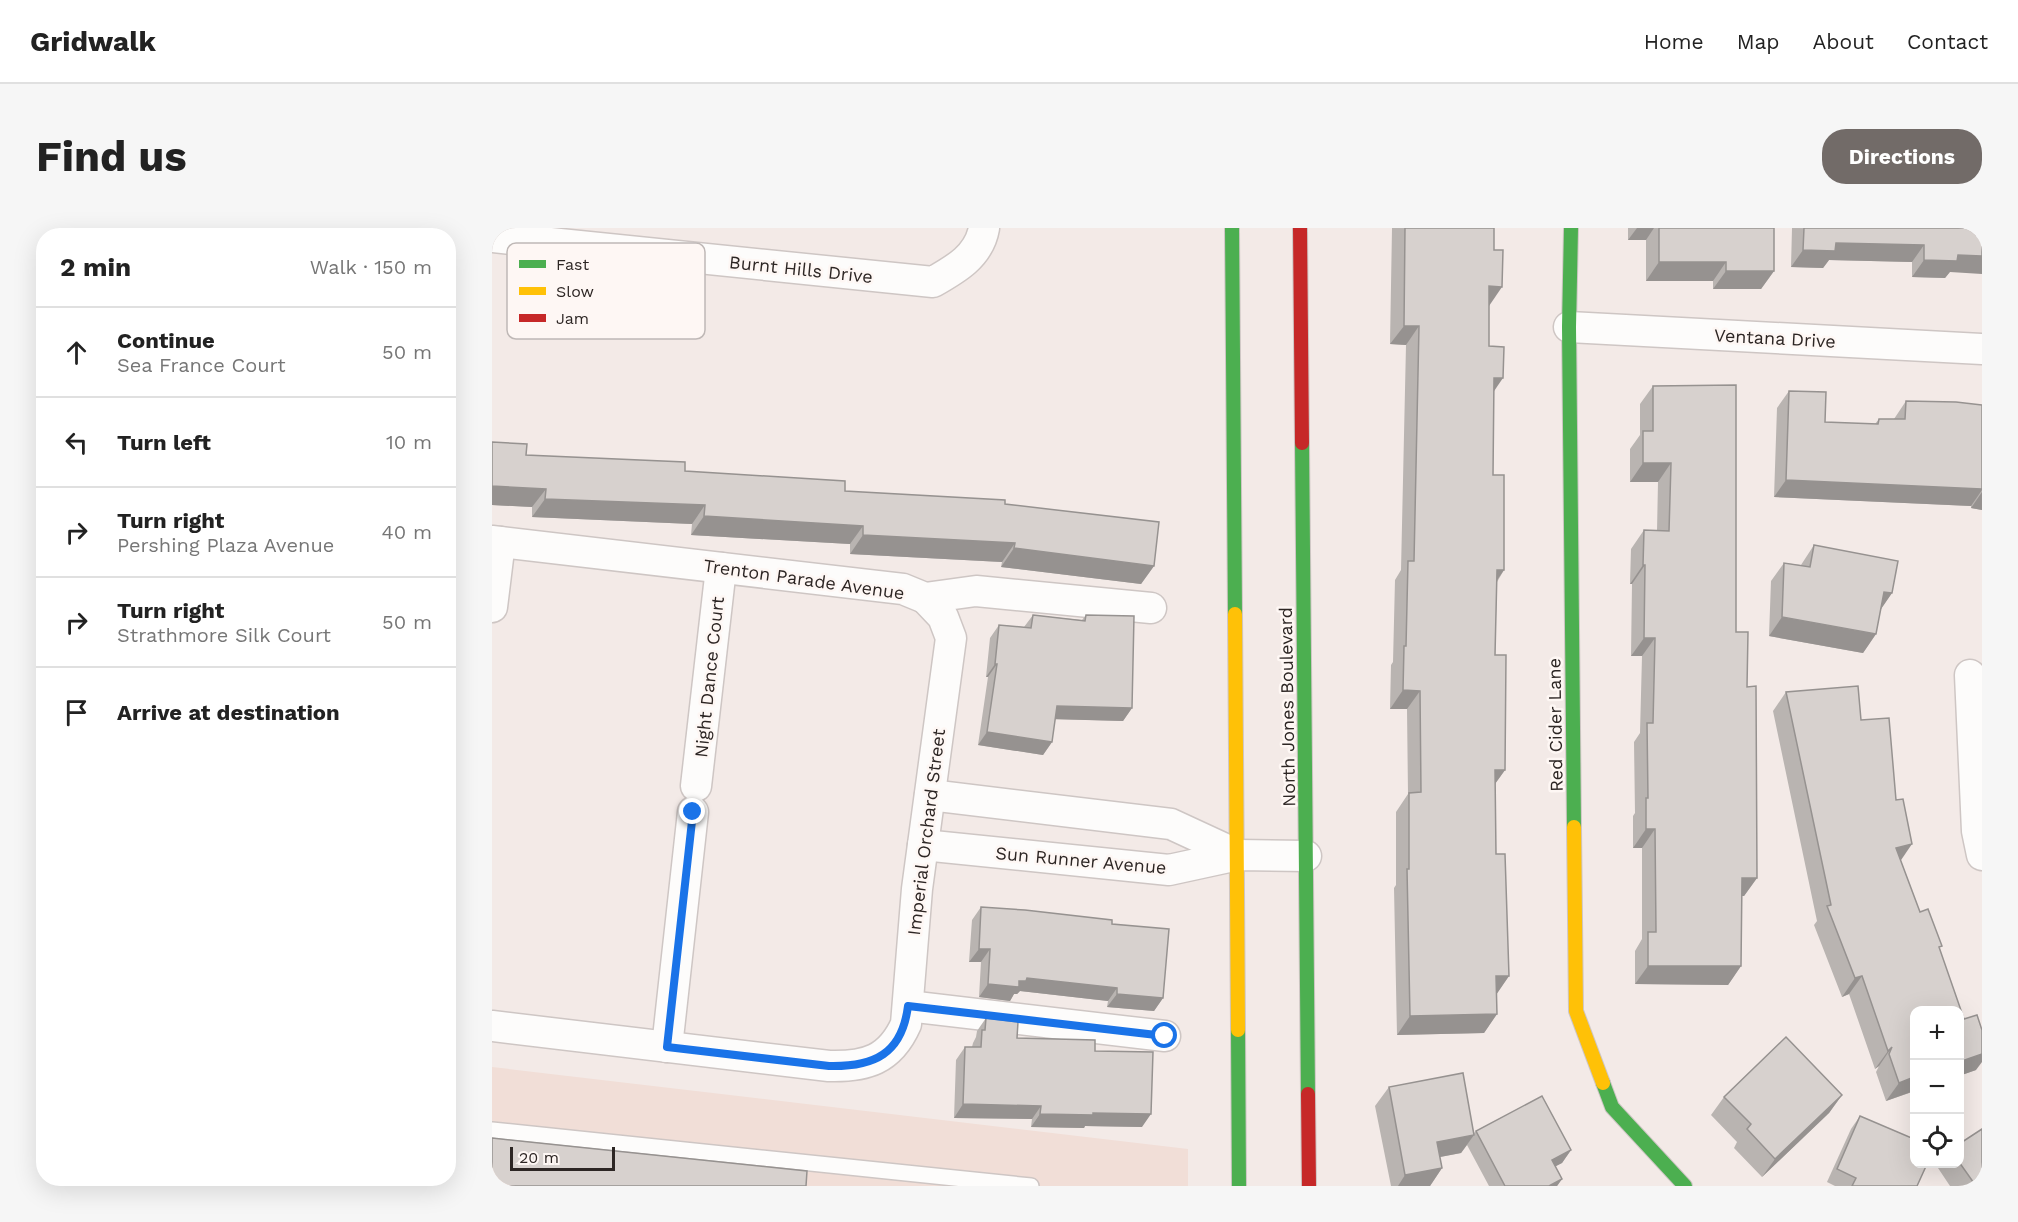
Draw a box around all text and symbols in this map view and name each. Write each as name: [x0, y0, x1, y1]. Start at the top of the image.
text: Gridwalk: [30, 25, 156, 58]
text: Home: [1644, 29, 1704, 54]
text: Map: [1737, 29, 1780, 54]
text: About: [1813, 29, 1874, 54]
text: Contact: [1907, 29, 1988, 54]
button: Directions: [1822, 129, 1982, 184]
text: Find us: [36, 132, 187, 181]
legend: [507, 243, 705, 339]
street label: Burnt Hills Drive: [728, 251, 874, 287]
text: 2 min: [60, 252, 131, 282]
text: Walk · 150 m: [310, 255, 432, 279]
text: Fast: [556, 255, 589, 274]
text: Slow: [556, 282, 594, 301]
text: Jam: [556, 309, 589, 328]
street label: Ventana Drive: [1714, 324, 1836, 352]
text: Continue: [117, 328, 215, 353]
icon: ahead: [60, 336, 93, 369]
text: 50 m: [382, 340, 432, 364]
text: Sea France Court: [117, 353, 286, 377]
icon: left: [60, 426, 93, 459]
text: Turn left: [117, 430, 211, 455]
text: 10 m: [386, 430, 432, 454]
text: Turn right: [117, 508, 224, 533]
icon: right: [60, 516, 93, 549]
text: 40 m: [381, 520, 432, 544]
text: Pershing Plaza Avenue: [117, 533, 334, 557]
street label: Trenton Parade Avenue: [702, 554, 906, 604]
street label: Night Dance Court: [690, 595, 728, 759]
text: Turn right: [117, 598, 224, 623]
icon: right: [60, 606, 93, 639]
street label: North Jones Boulevard: [1275, 607, 1299, 807]
text: 50 m: [382, 610, 432, 634]
text: Strathmore Silk Court: [117, 623, 331, 647]
street label: Red Cider Lane: [1543, 658, 1567, 792]
icon: arrive: [60, 696, 93, 729]
text: Arrive at destination: [117, 700, 340, 725]
street label: Imperial Orchard Street: [903, 727, 949, 936]
route end: [679, 798, 705, 824]
street label: Sun Runner Avenue: [995, 842, 1167, 878]
map controls: [1910, 1006, 1964, 1168]
button: +: [1910, 1006, 1964, 1060]
route start: [1151, 1022, 1177, 1048]
button: −: [1910, 1060, 1964, 1114]
button: locate: [1910, 1114, 1964, 1168]
scale bar: [510, 1144, 615, 1172]
text: 20 m: [519, 1148, 559, 1167]

